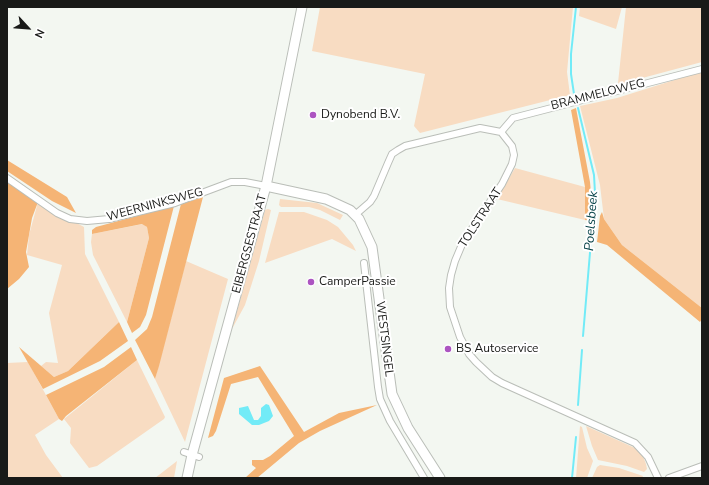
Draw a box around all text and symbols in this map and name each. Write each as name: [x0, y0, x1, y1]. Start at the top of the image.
north arrow: [8, 8, 48, 48]
text: N: [31, 26, 48, 40]
street label: BRAMMELOWEG: [550, 76, 646, 114]
place label: Dynobend B.V.: [321, 108, 400, 122]
marker: Dynobend B.V.: [308, 110, 318, 120]
street label: WEERNINKSWEG: [105, 185, 205, 225]
street label: TOLSTRAAT: [456, 185, 506, 251]
water label: Poelsbeek: [582, 191, 602, 251]
street label: EIBERGSESTRAAT: [230, 193, 270, 295]
place label: CamperPassie: [319, 275, 396, 289]
marker: CamperPassie: [306, 277, 316, 287]
street label: WESTSINGEL: [372, 301, 396, 377]
place label: BS Autoservice: [456, 342, 538, 356]
marker: BS Autoservice: [443, 344, 453, 354]

